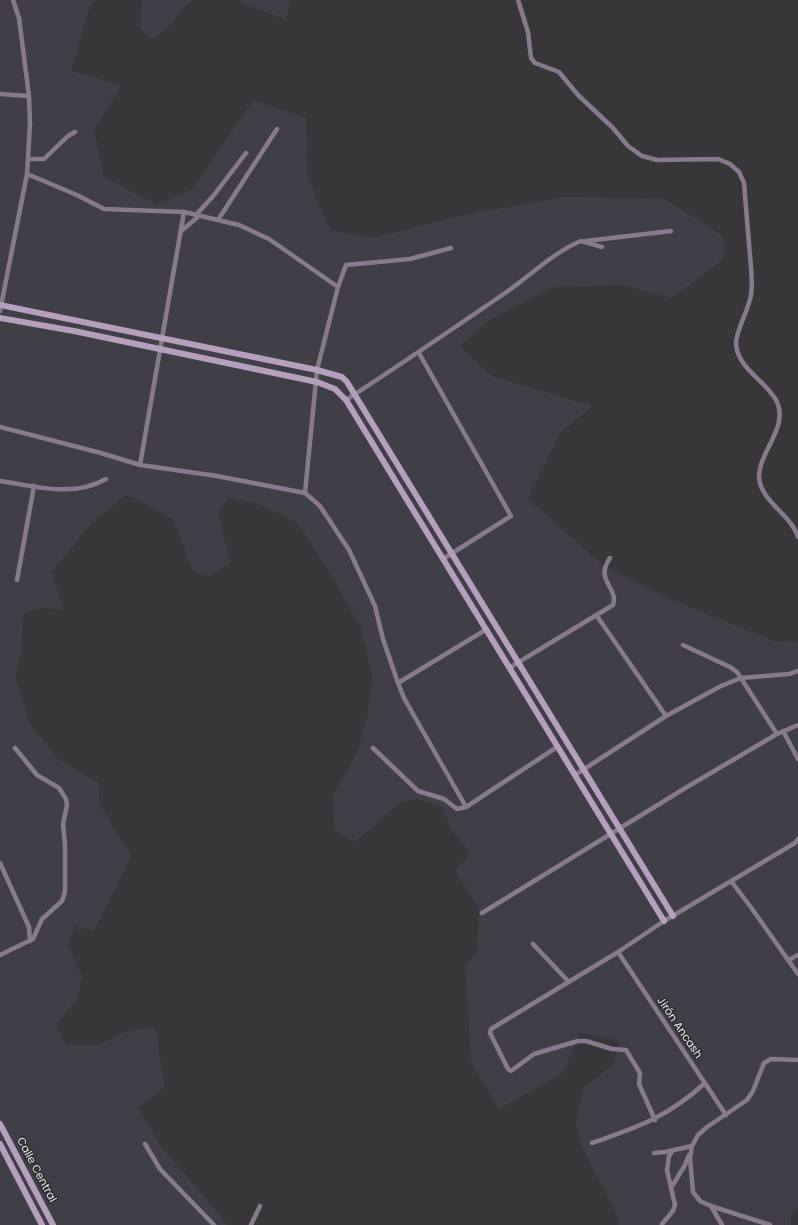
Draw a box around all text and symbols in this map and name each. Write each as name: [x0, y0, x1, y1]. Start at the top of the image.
street label: Jirón Ancash: [654, 995, 704, 1061]
street label: Calle Central: [13, 1135, 59, 1205]

